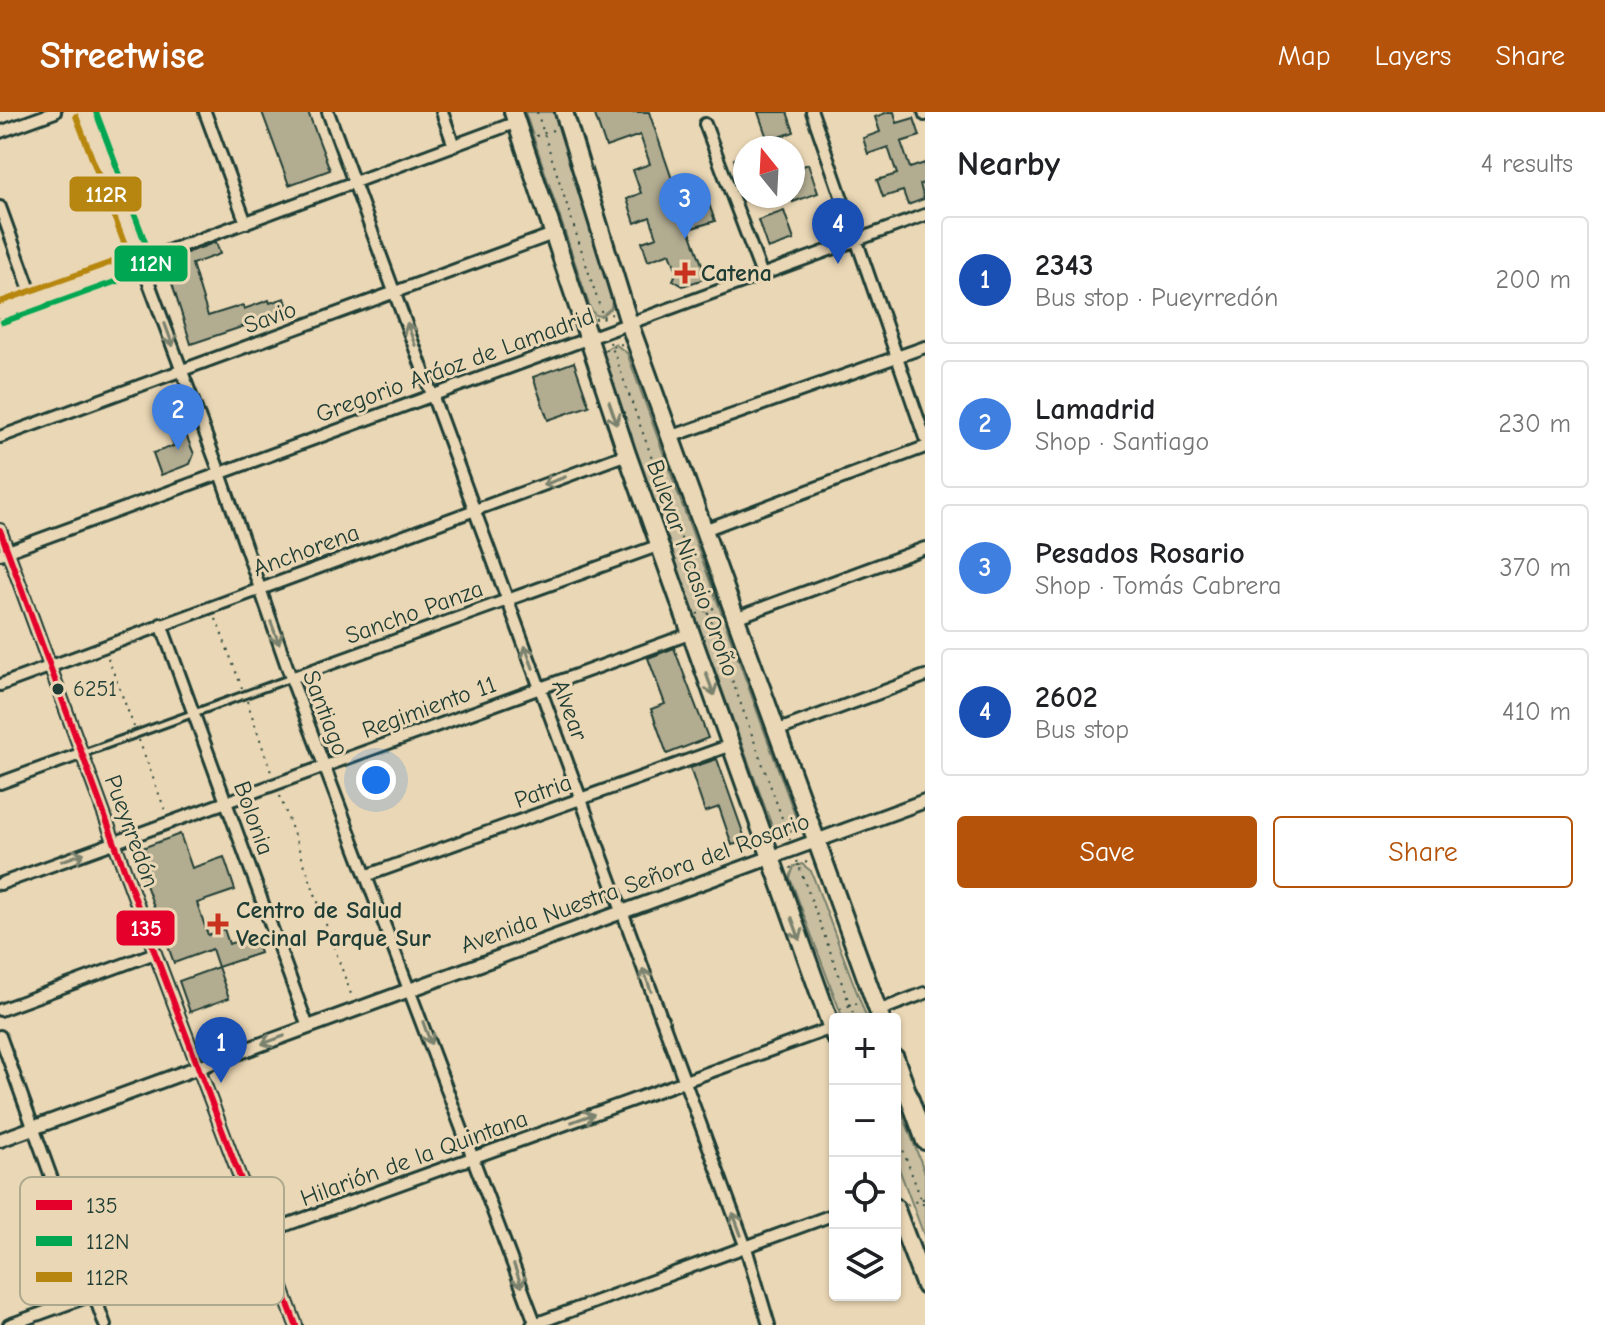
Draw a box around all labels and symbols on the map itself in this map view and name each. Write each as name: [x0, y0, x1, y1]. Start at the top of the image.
north arrow: [733, 136, 805, 208]
pin: 3: [659, 173, 711, 239]
line badge: 112R: [68, 175, 143, 213]
text: 112R: [85, 182, 127, 208]
pin: 4: [812, 198, 864, 264]
line badge: 112N: [113, 244, 189, 283]
text: 112N: [130, 251, 172, 277]
place label: Catena: [701, 259, 772, 287]
marker: Catena: [676, 264, 694, 282]
street label: Savio: [240, 295, 300, 339]
street label: Gregorio Aráoz de Lamadrid: [312, 302, 598, 428]
one-way arrow: [162, 322, 177, 347]
one-way arrow: [403, 322, 417, 347]
pin: 2: [152, 384, 204, 450]
one-way arrow: [606, 400, 621, 425]
street label: Bulevar Nicasio Oroño: [641, 456, 745, 680]
one-way arrow: [541, 474, 566, 489]
street label: Anchorena: [249, 518, 363, 582]
street label: Sancho Panza: [341, 574, 487, 650]
one-way arrow: [269, 620, 283, 644]
one-way arrow: [521, 645, 535, 670]
street label: Santiago: [297, 666, 355, 760]
street label: Regimiento 11: [358, 670, 500, 744]
one-way arrow: [703, 671, 718, 696]
place label: 6251: [73, 676, 117, 702]
street label: Alvear: [546, 676, 594, 745]
marker: 6251: [50, 681, 66, 697]
your location: [356, 760, 396, 800]
street label: Patria: [510, 768, 576, 814]
street label: Pueyrredón: [99, 771, 165, 891]
street label: Bolonia: [228, 777, 280, 859]
street label: Avenida Nuestra Señora del Rosario: [457, 807, 813, 959]
one-way arrow: [60, 849, 85, 863]
place label: Centro de Salud Vecinal Parque Sur: [236, 896, 431, 952]
line badge: 135: [115, 909, 176, 947]
marker: Centro de Salud Vecinal Parque Sur: [207, 913, 229, 935]
text: 135: [130, 916, 162, 942]
one-way arrow: [790, 916, 804, 941]
one-way arrow: [639, 968, 654, 993]
pin: 1: [195, 1017, 247, 1083]
one-way arrow: [421, 1020, 435, 1045]
one-way arrow: [261, 1034, 286, 1048]
street label: Hilarión de la Quintana: [296, 1104, 532, 1212]
one-way arrow: [570, 1110, 595, 1125]
legend: [20, 1177, 284, 1305]
text: 135: [86, 1193, 118, 1219]
one-way arrow: [729, 1212, 743, 1237]
text: 112N: [86, 1229, 129, 1255]
one-way arrow: [512, 1264, 526, 1288]
text: 112R: [86, 1265, 128, 1291]

